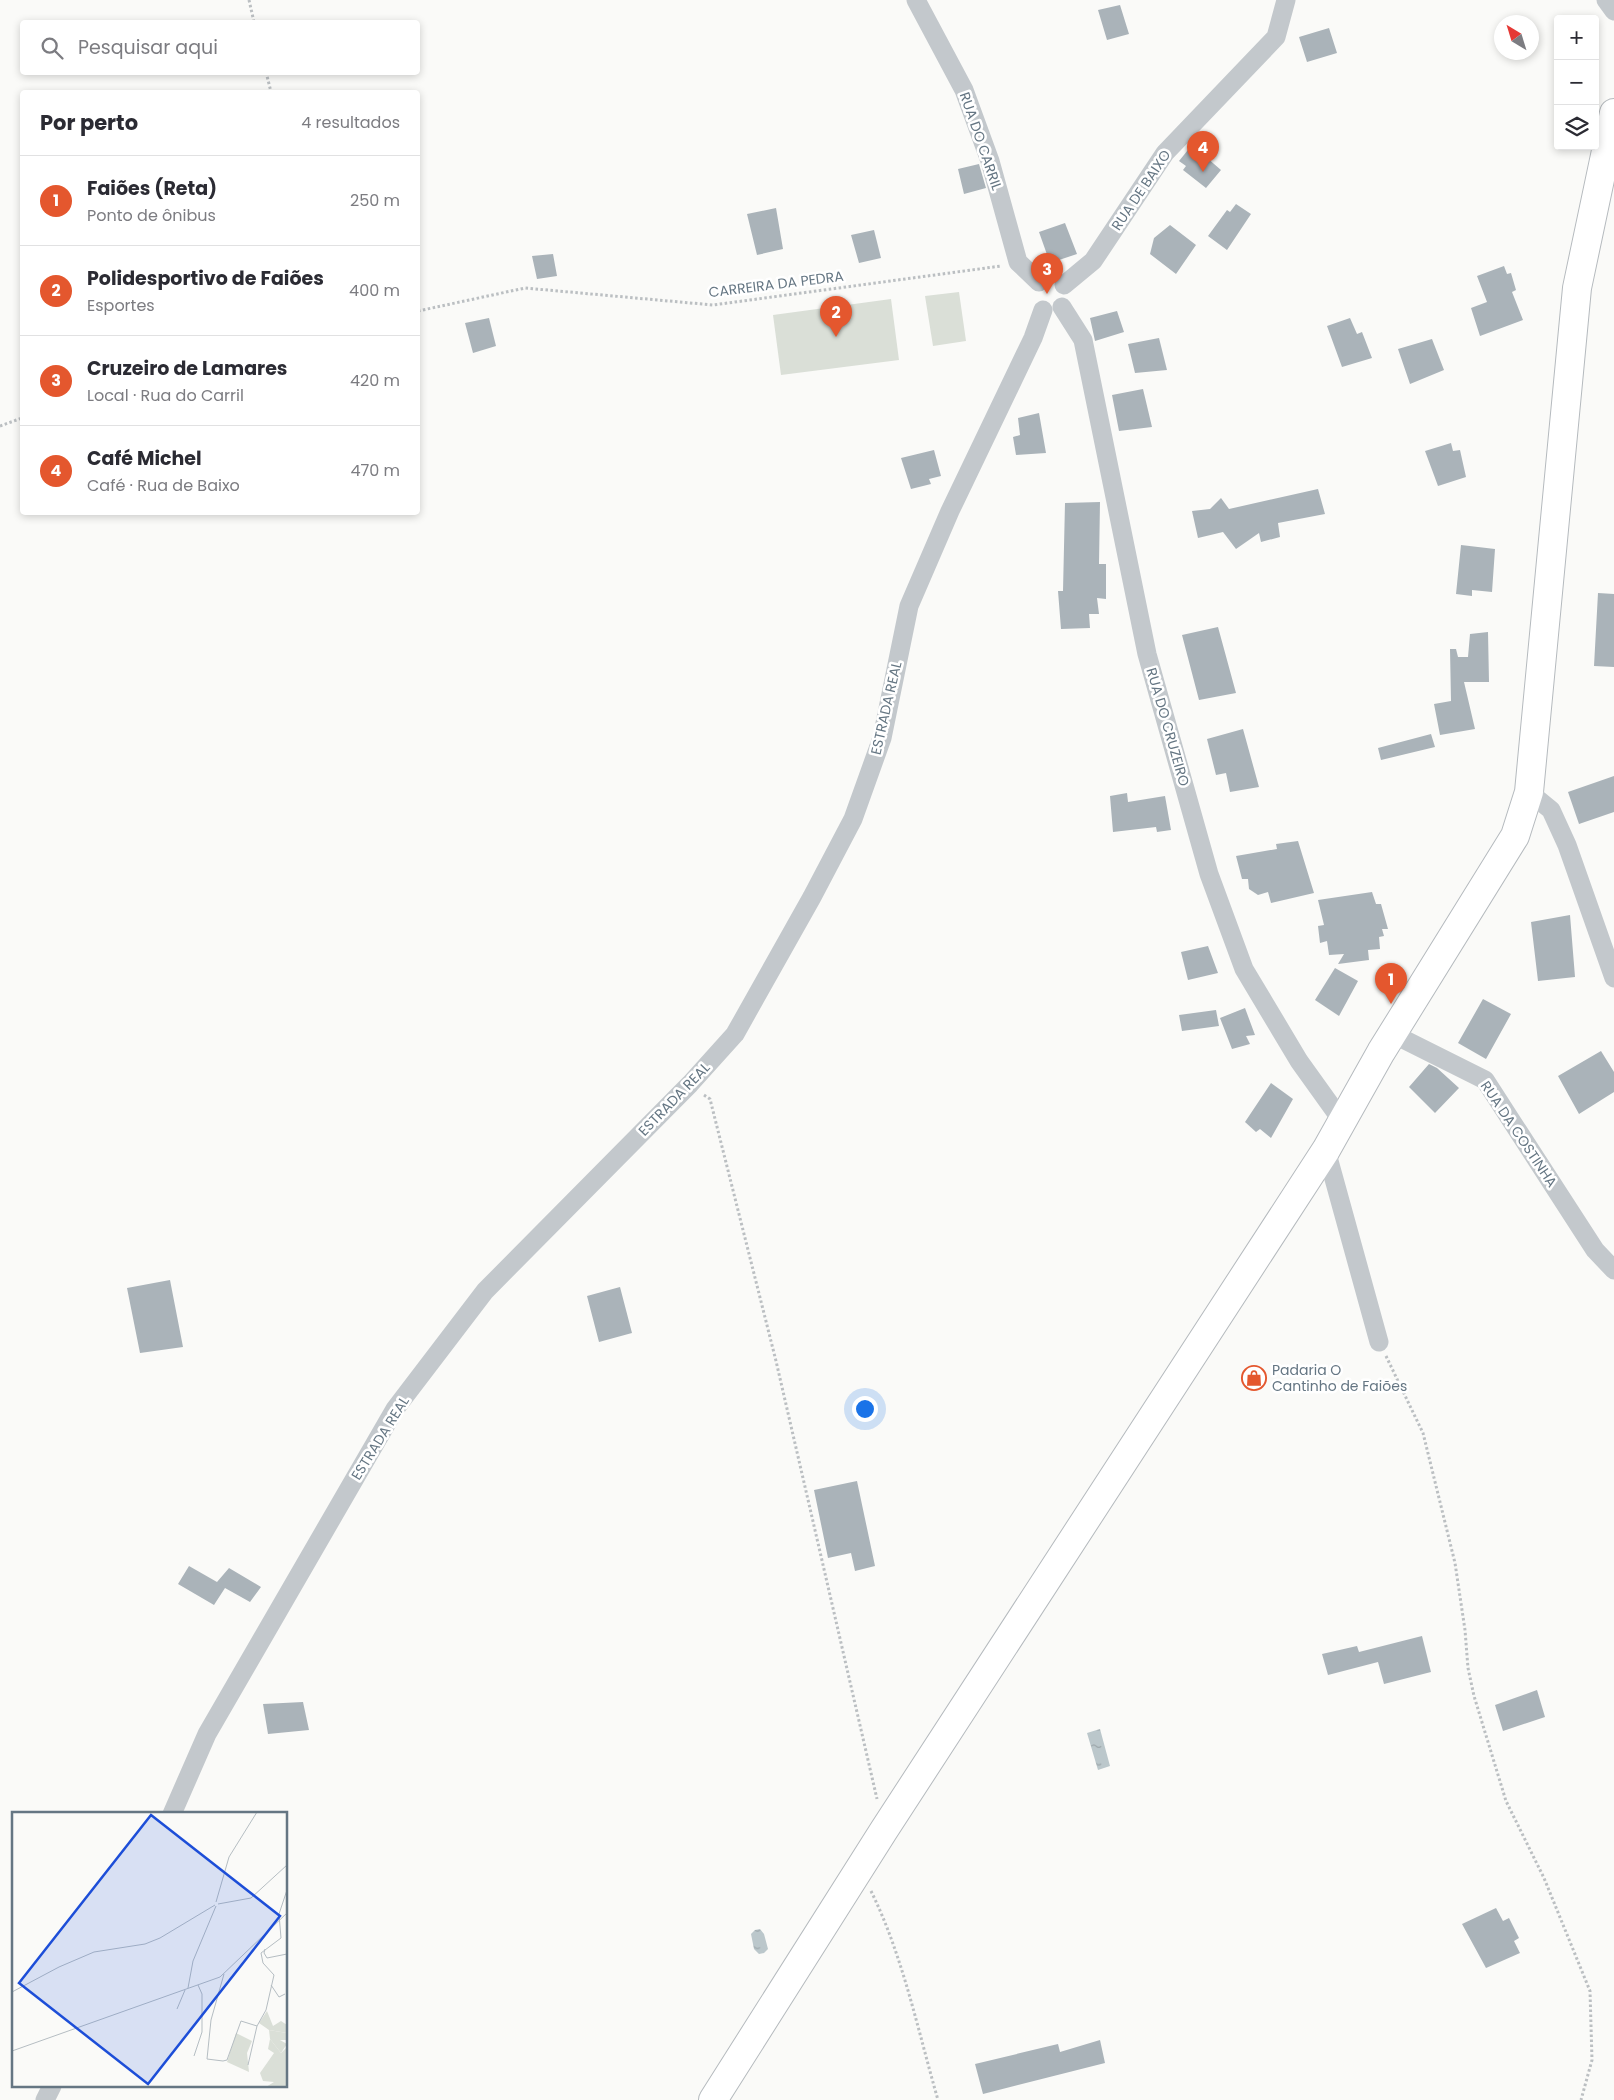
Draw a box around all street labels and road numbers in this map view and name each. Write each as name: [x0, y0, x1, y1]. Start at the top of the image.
street label: RUA DO CARRIL: [955, 89, 1007, 193]
street label: RUA DE BAIXO: [1107, 146, 1175, 234]
street label: CARREIRA DA PEDRA: [707, 266, 845, 302]
street label: ESTRADA REAL: [866, 659, 906, 757]
street label: RUA DO CRUZEIRO: [1142, 665, 1194, 789]
street label: ESTRADA REAL: [634, 1058, 714, 1140]
street label: RUA DA COSTINHA: [1476, 1077, 1562, 1191]
street label: ESTRADA REAL: [346, 1392, 414, 1484]

